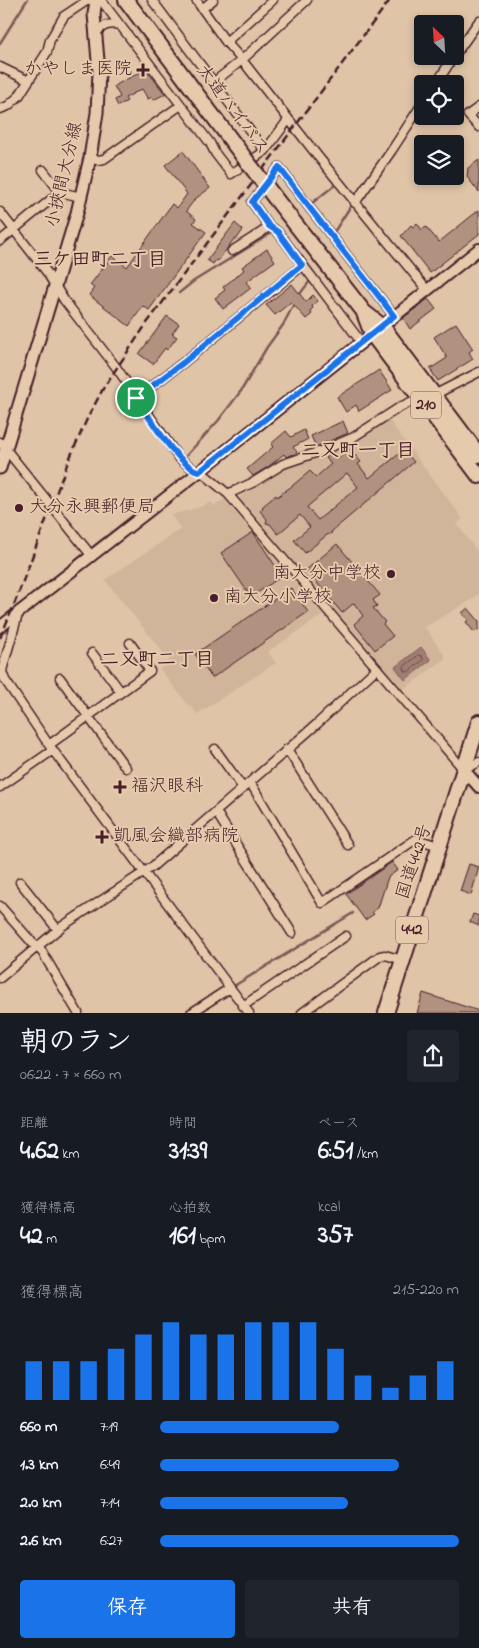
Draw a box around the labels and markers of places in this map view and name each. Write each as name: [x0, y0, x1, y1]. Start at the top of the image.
place label: かやしま医院: [24, 57, 132, 83]
marker: かやしま医院: [136, 63, 150, 77]
pin: [115, 377, 157, 419]
place label: 大分永興郵便局: [29, 495, 155, 521]
marker: 大分永興郵便局: [13, 502, 25, 514]
place label: 南大分中学校: [273, 561, 381, 587]
marker: 南大分中学校: [385, 568, 397, 580]
place label: 南大分小学校: [224, 585, 332, 611]
marker: 南大分小学校: [208, 592, 220, 604]
place label: 福沢眼科: [131, 774, 203, 800]
marker: 福沢眼科: [113, 780, 127, 794]
place label: 凱風会織部病院: [113, 824, 239, 850]
marker: 凱風会織部病院: [95, 830, 109, 844]

